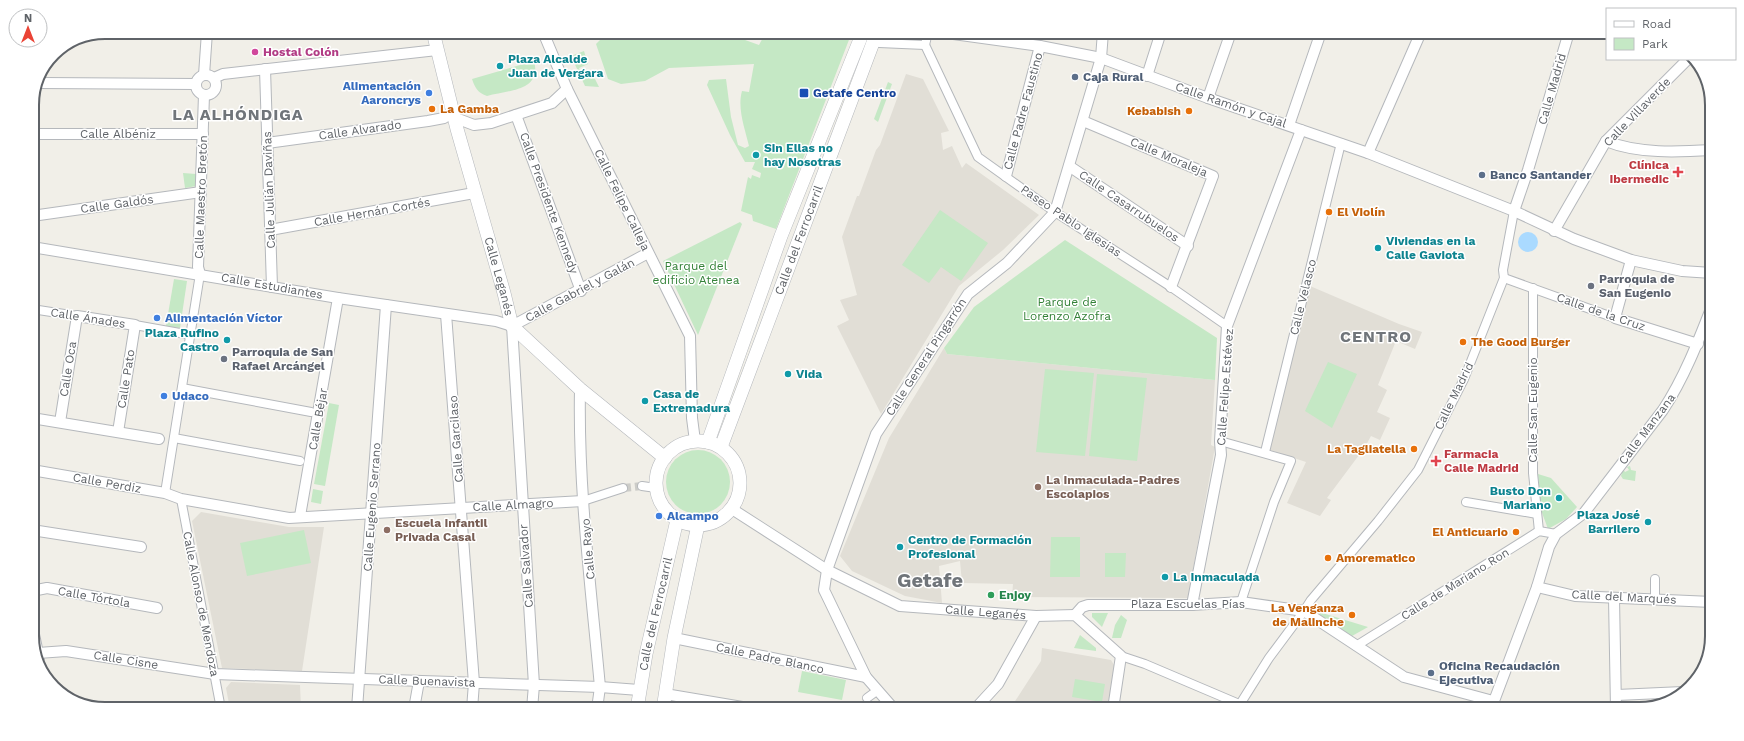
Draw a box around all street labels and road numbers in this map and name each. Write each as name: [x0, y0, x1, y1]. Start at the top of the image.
street label: Calle Padre Faustino: [1001, 51, 1045, 171]
street label: Calle Madrid: [1535, 52, 1569, 126]
street label: Calle Villaverde: [1601, 75, 1673, 149]
street label: Calle Ramón y Cajal: [1174, 79, 1289, 131]
street label: Calle Alvarado: [318, 117, 402, 143]
street label: Calle Albéniz: [80, 127, 156, 141]
street label: Calle Presidente Kennedy: [517, 130, 581, 276]
street label: Calle Julián Daviñas: [260, 131, 278, 249]
street label: Calle Moraleja: [1128, 134, 1210, 180]
street label: Calle Maestro Bretón: [192, 135, 210, 259]
street label: Calle Felipe Calleja: [591, 147, 653, 253]
street label: Calle Casarrubuelos: [1076, 167, 1182, 245]
street label: Paseo Pablo Iglesias: [1018, 182, 1124, 260]
street label: Calle del Ferrocarril: [772, 183, 826, 297]
street label: Calle Galdós: [80, 192, 154, 216]
street label: Calle Hernán Cortés: [313, 195, 431, 229]
street label: Calle Leganés: [481, 235, 516, 317]
street label: Calle Gabriel y Galán: [523, 255, 637, 325]
street label: Calle Velasco: [1287, 258, 1319, 336]
street label: Calle Estudiantes: [220, 270, 324, 302]
street label: Calle de la Cruz: [1555, 290, 1647, 334]
street label: Calle General Pingarrón: [883, 296, 969, 418]
street label: Calle Ánades: [49, 305, 127, 331]
street label: Calle Felipe Estévez: [1214, 328, 1236, 446]
street label: Calle Oca: [57, 340, 79, 398]
street label: Calle Pato: [114, 349, 138, 409]
street label: Calle San Eugenio: [1526, 357, 1540, 463]
street label: Calle Madrid: [1432, 360, 1476, 432]
street label: Calle Béjar: [306, 387, 330, 451]
street label: Calle Manzana: [1616, 391, 1678, 467]
street label: Calle Garcilaso: [446, 395, 466, 483]
street label: Calle Eugenio Serrano: [361, 442, 383, 572]
street label: Calle Perdiz: [72, 470, 142, 496]
street label: Calle Almagro: [472, 496, 554, 514]
street label: Calle Rayo: [578, 518, 598, 580]
street label: Calle Salvador: [516, 524, 536, 608]
street label: Calle Alonso de Mendoza: [180, 530, 222, 678]
street label: Calle de Mariano Ron: [1398, 545, 1512, 623]
street label: Calle del Ferrocarril: [636, 555, 675, 672]
street label: Calle Tórtola: [57, 584, 132, 610]
street label: Calle del Marqués: [1571, 587, 1677, 607]
street label: Plaza Escuelas Pías: [1131, 597, 1245, 611]
street label: Calle Leganés: [944, 602, 1027, 622]
street label: Calle Padre Blanco: [715, 640, 825, 676]
street label: Calle Cisne: [93, 648, 160, 672]
street label: Calle Buenavista: [378, 672, 476, 690]

